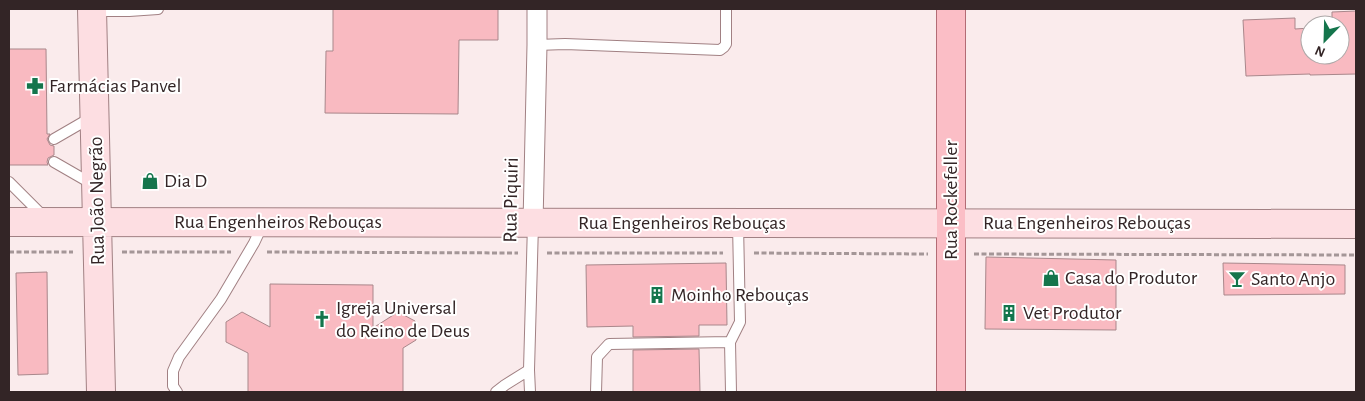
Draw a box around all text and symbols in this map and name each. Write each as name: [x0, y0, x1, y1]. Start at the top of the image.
north arrow: [1300, 15, 1350, 65]
text: N: [1313, 43, 1328, 59]
pharmacy icon: Farmácias Panvel: [25, 76, 45, 96]
place label: Farmácias Panvel: [49, 76, 182, 96]
street label: Rua João Negrão: [86, 136, 108, 266]
street label: Rua Rockefeller: [941, 140, 961, 260]
street label: Rua Piquiri: [500, 157, 522, 243]
shop icon: Dia D: [140, 171, 160, 191]
place label: Dia D: [164, 171, 207, 191]
street label: Rua Engenheiros Rebouças: [174, 212, 382, 232]
street label: Rua Engenheiros Rebouças: [578, 213, 786, 233]
street label: Rua Engenheiros Rebouças: [983, 213, 1191, 233]
shop icon: Casa do Produtor: [1041, 268, 1061, 288]
place label: Casa do Produtor: [1065, 268, 1198, 288]
bar icon: Santo Anjo: [1227, 269, 1247, 289]
place label: Santo Anjo: [1251, 269, 1335, 289]
building icon: Moinho Rebouças: [647, 285, 667, 305]
place label: Moinho Rebouças: [671, 285, 809, 305]
place label: Igreja Universal do Reino de Deus: [336, 298, 470, 341]
building icon: Vet Produtor: [999, 303, 1019, 323]
place label: Vet Produtor: [1023, 303, 1122, 323]
church icon: Igreja Universal do Reino de Deus: [312, 309, 332, 329]

